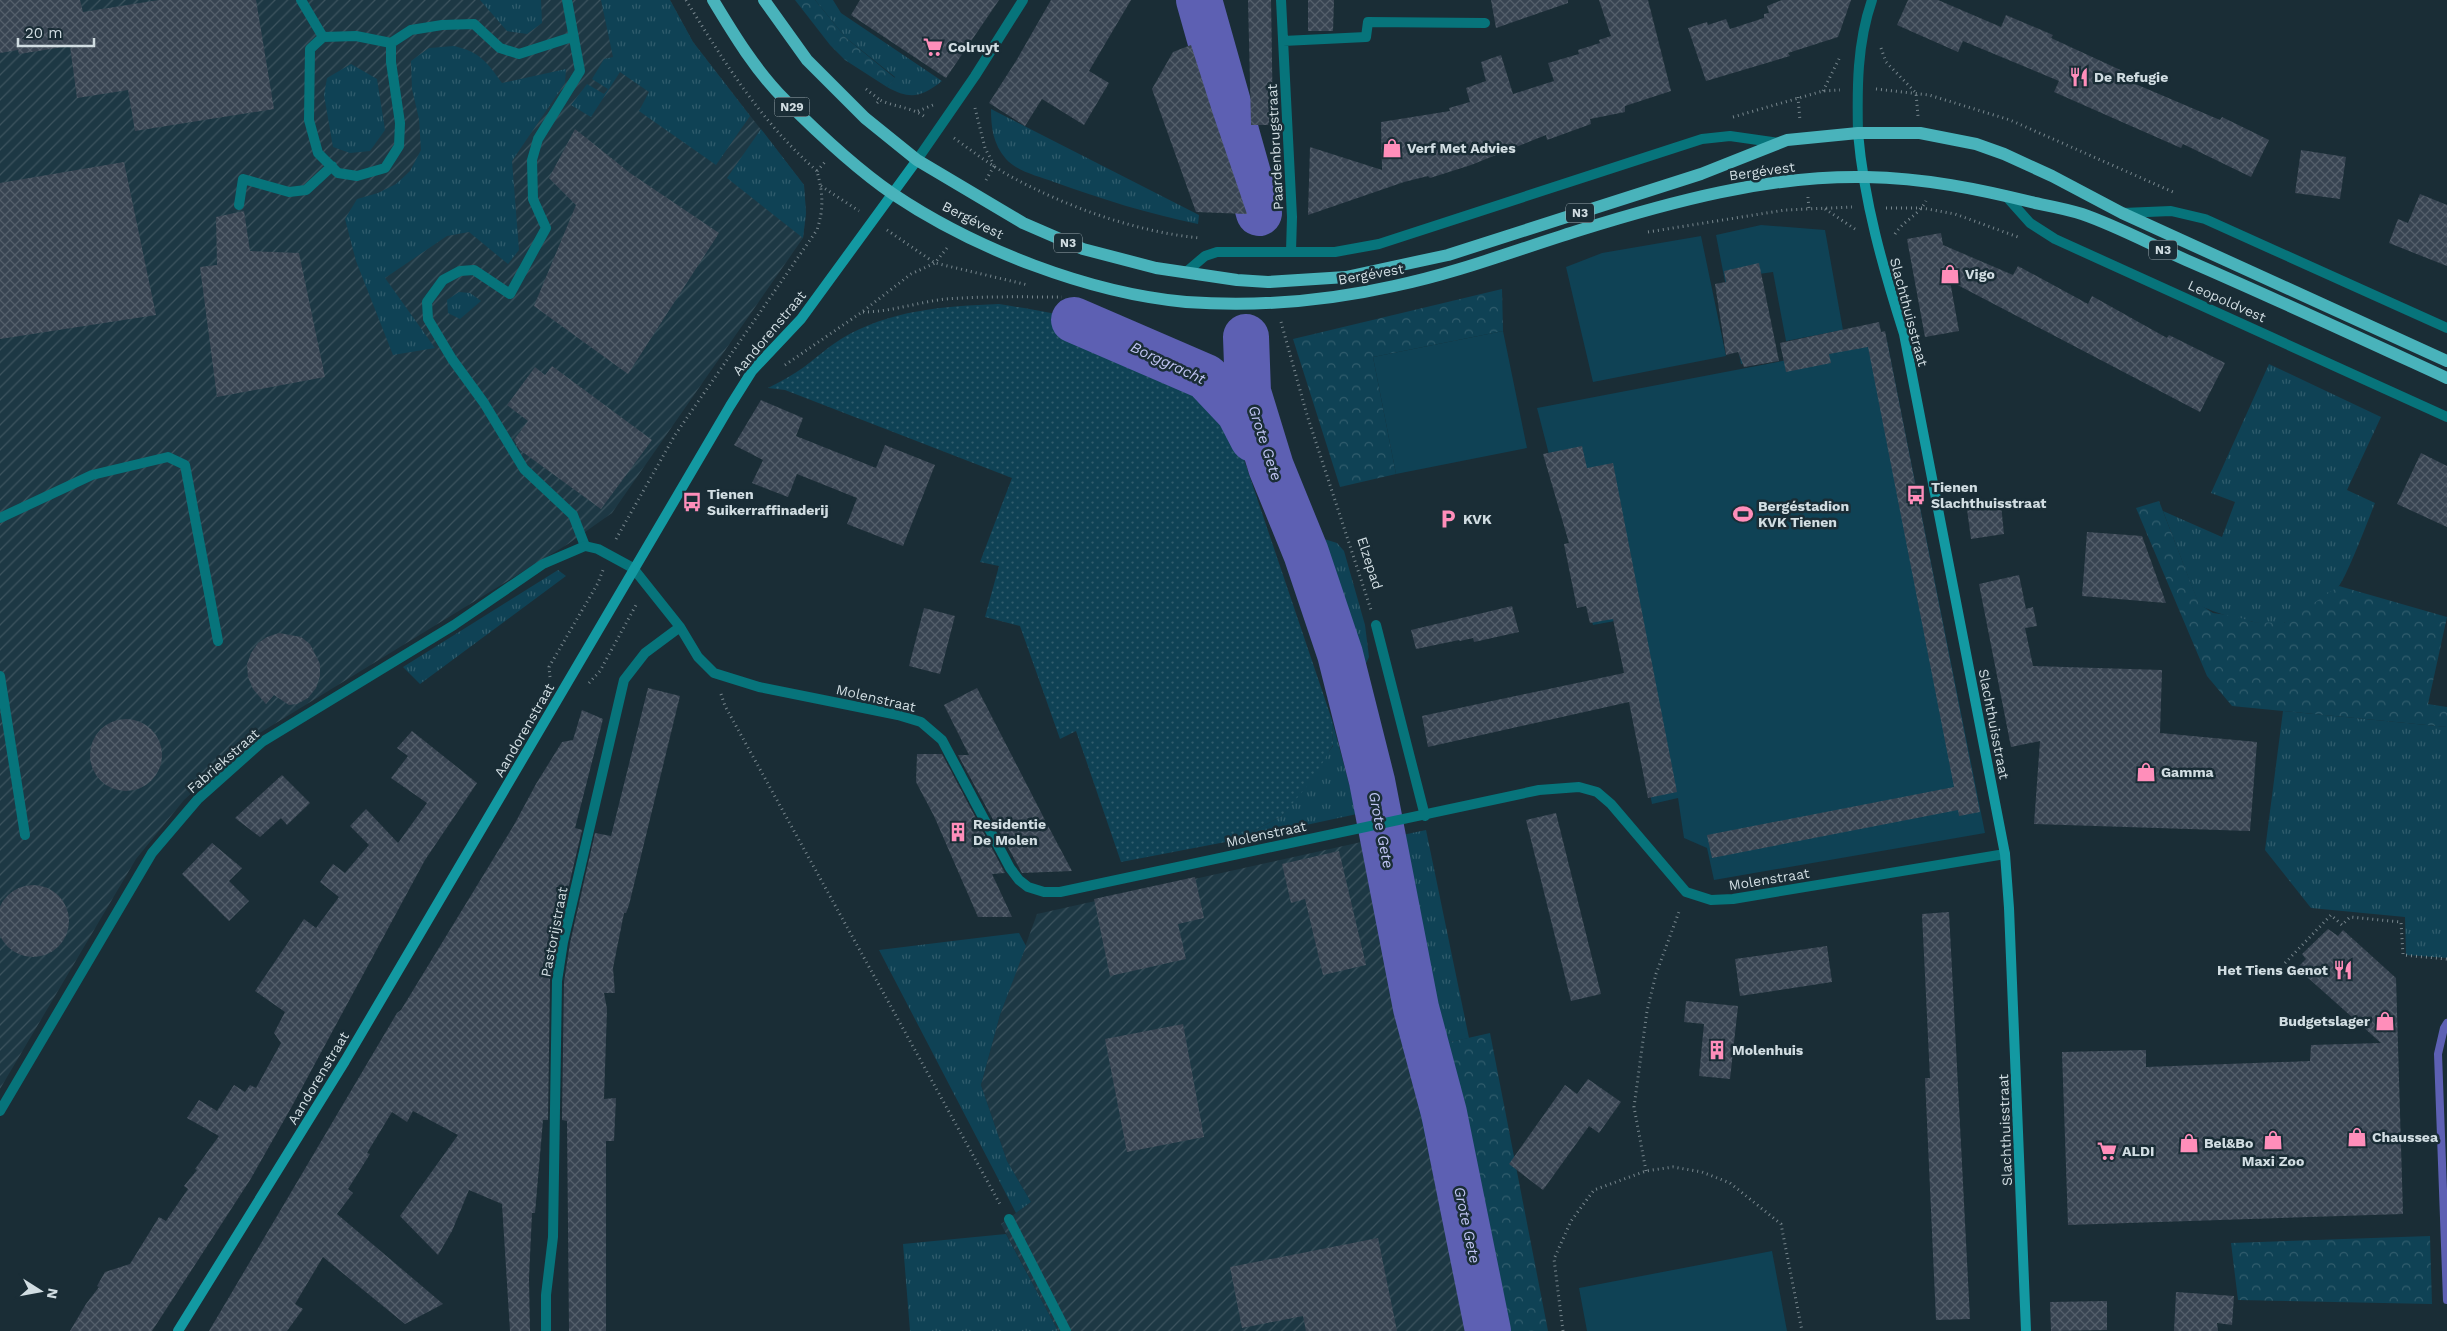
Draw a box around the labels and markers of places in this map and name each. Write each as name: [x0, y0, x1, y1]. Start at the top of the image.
supermarket icon: Colruyt: [922, 36, 944, 58]
place label: Colruyt: [948, 39, 999, 55]
restaurant icon: De Refugie: [2068, 66, 2090, 88]
place label: De Refugie: [2094, 69, 2168, 85]
shop icon: Verf Met Advies: [1381, 137, 1403, 159]
place label: Verf Met Advies: [1407, 140, 1516, 156]
shop icon: Vigo: [1939, 263, 1961, 285]
place label: Vigo: [1965, 266, 1995, 282]
place label: Tienen Slachthuisstraat: [1931, 479, 2046, 511]
bus stop icon: Tienen Slachthuisstraat: [1905, 484, 1927, 506]
place label: Tienen Suikerraffinaderij: [707, 486, 829, 518]
bus stop icon: Tienen Suikerraffinaderij: [681, 491, 703, 513]
place label: Bergéstadion KVK Tienen: [1758, 498, 1849, 530]
sports icon: Bergéstadion KVK Tienen: [1732, 503, 1754, 525]
parking icon: KVK: [1437, 508, 1459, 530]
place label: KVK: [1463, 511, 1492, 527]
shop icon: Gamma: [2135, 761, 2157, 783]
place label: Gamma: [2161, 764, 2215, 780]
place label: Residentie De Molen: [973, 816, 1046, 848]
building icon: Residentie De Molen: [947, 821, 969, 843]
restaurant icon: Het Tiens Genot: [2332, 959, 2354, 981]
place label: Het Tiens Genot: [2217, 962, 2328, 978]
shop icon: Budgetslager: [2374, 1010, 2396, 1032]
place label: Budgetslager: [2279, 1013, 2370, 1029]
building icon: Molenhuis: [1706, 1039, 1728, 1061]
place label: Molenhuis: [1732, 1042, 1804, 1058]
shop icon: Chaussea: [2346, 1126, 2368, 1148]
shop icon: Maxi Zoo: [2262, 1129, 2284, 1151]
place label: Chaussea: [2372, 1129, 2439, 1145]
shop icon: Bel&Bo: [2178, 1132, 2200, 1154]
place label: Bel&Bo: [2204, 1135, 2253, 1151]
supermarket icon: ALDI: [2096, 1140, 2118, 1162]
place label: ALDI: [2122, 1143, 2154, 1159]
place label: Maxi Zoo: [2242, 1153, 2304, 1169]

